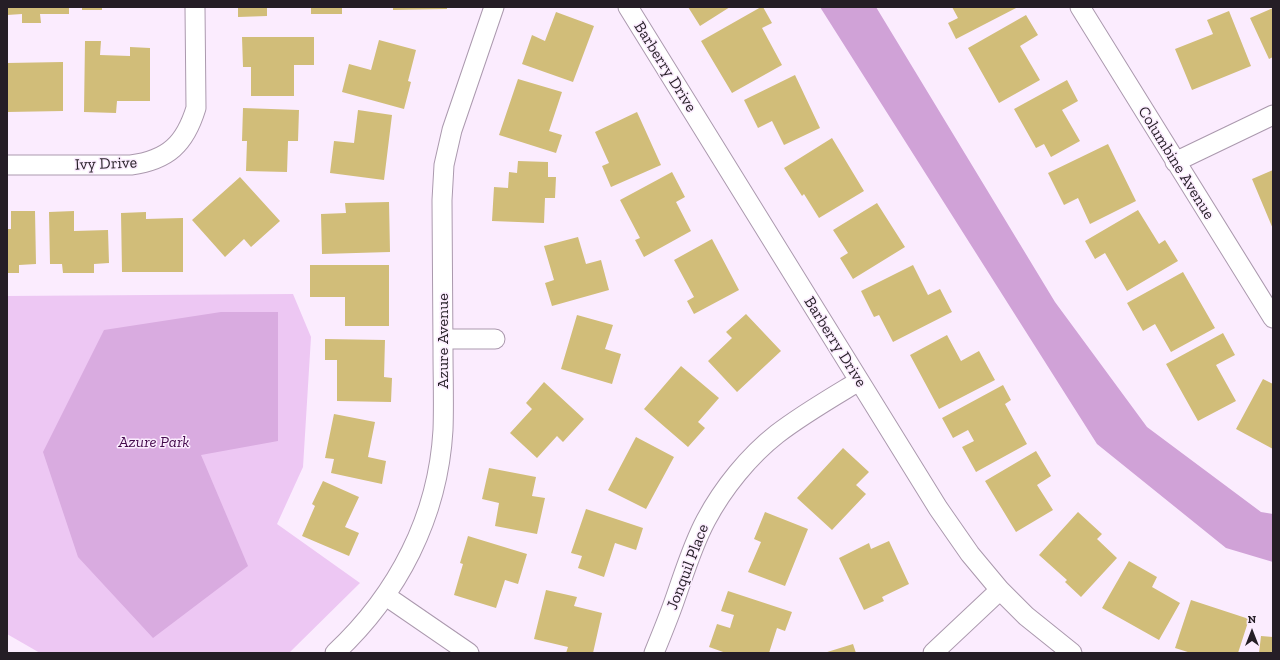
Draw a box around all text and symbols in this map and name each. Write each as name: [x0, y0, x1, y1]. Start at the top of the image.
street label: Barberry Drive: [630, 18, 700, 116]
street label: Columbine Avenue: [1134, 103, 1218, 223]
street label: Ivy Drive: [75, 153, 137, 175]
street label: Azure Avenue: [433, 293, 453, 389]
street label: Barberry Drive: [800, 293, 870, 391]
park label: Azure Park: [118, 432, 190, 452]
street label: Jonquil Place: [663, 521, 713, 613]
north arrow: [1232, 612, 1272, 652]
text: N: [1248, 613, 1256, 626]

